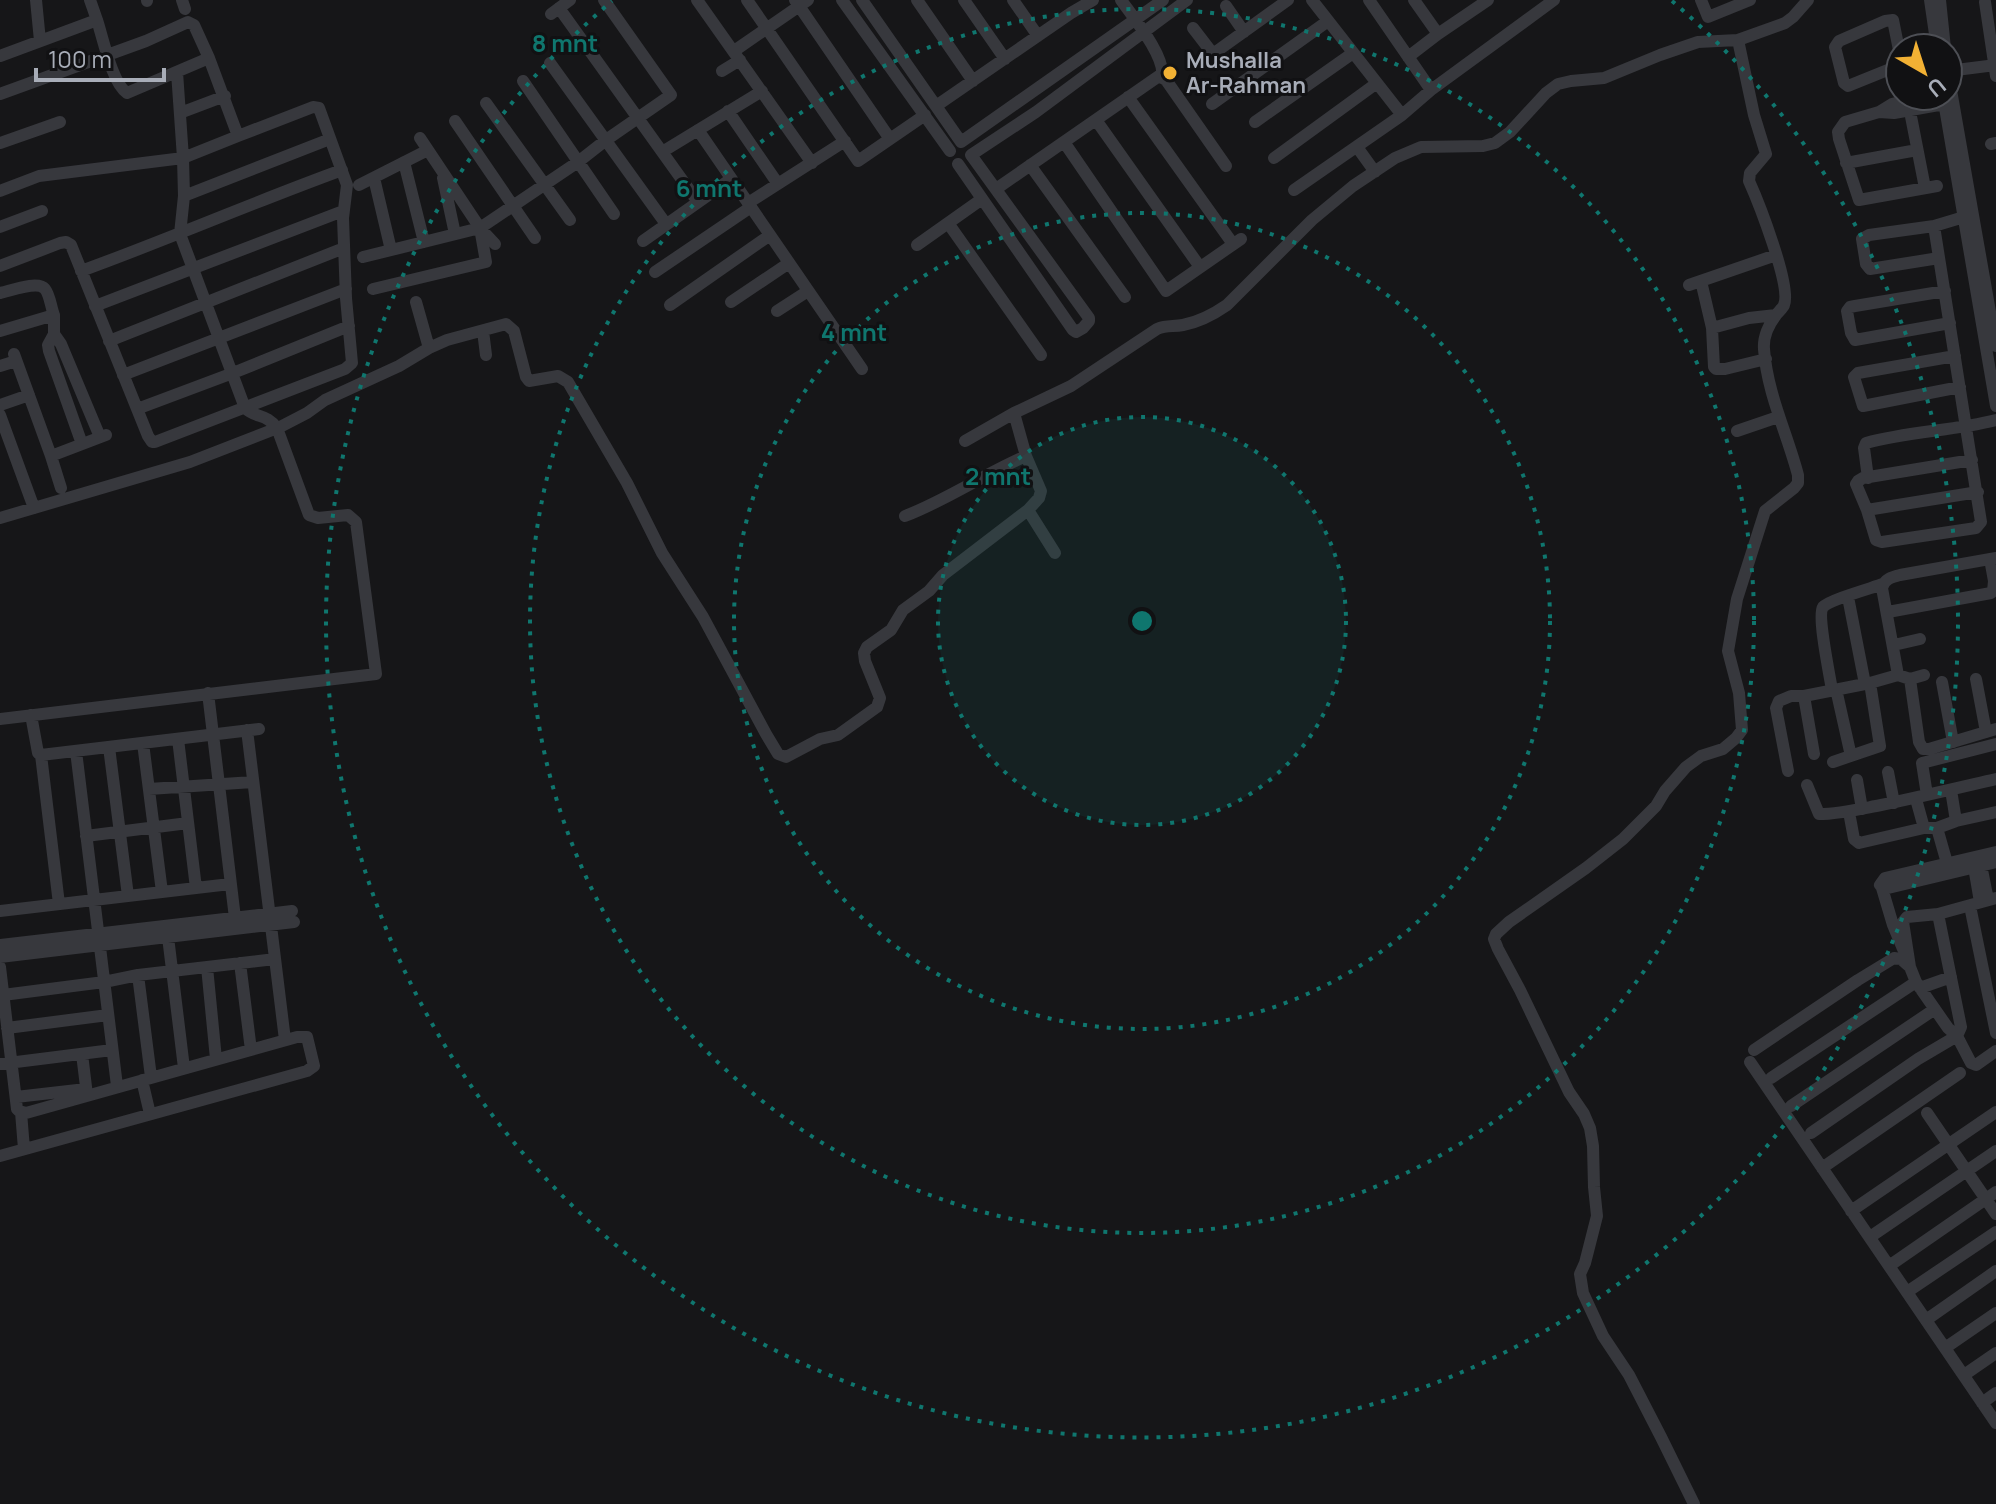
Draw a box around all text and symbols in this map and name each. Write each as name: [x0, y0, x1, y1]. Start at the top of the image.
text: 8 mnt: [532, 26, 598, 59]
scale bar: [36, 32, 164, 82]
north arrow: [1884, 32, 1964, 112]
text: 100 m: [48, 42, 112, 75]
place label: Mushalla Ar-Rahman: [1186, 45, 1306, 100]
marker: Mushalla Ar-Rahman: [1161, 64, 1179, 82]
text: U: [1921, 71, 1952, 104]
text: 6 mnt: [676, 171, 742, 204]
text: 4 mnt: [821, 315, 887, 348]
text: 2 mnt: [965, 459, 1031, 492]
centre of rings: [1128, 607, 1156, 635]

